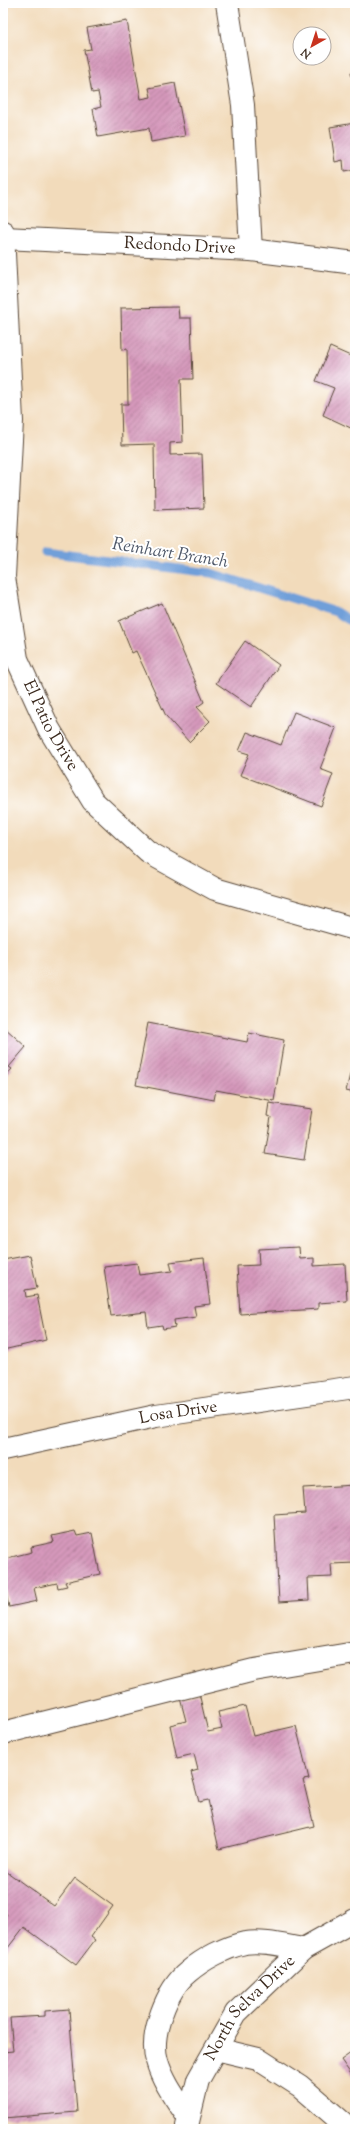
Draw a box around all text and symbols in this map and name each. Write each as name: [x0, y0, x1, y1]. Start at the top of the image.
north arrow: [292, 26, 332, 66]
text: N: [298, 44, 316, 63]
street label: Redondo Drive: [123, 232, 236, 261]
water label: Reinhart Branch: [110, 532, 230, 576]
street label: El Patio Drive: [16, 676, 84, 776]
street label: Losa Drive: [137, 1395, 219, 1431]
street label: North Selva Drive: [199, 1950, 301, 2065]

